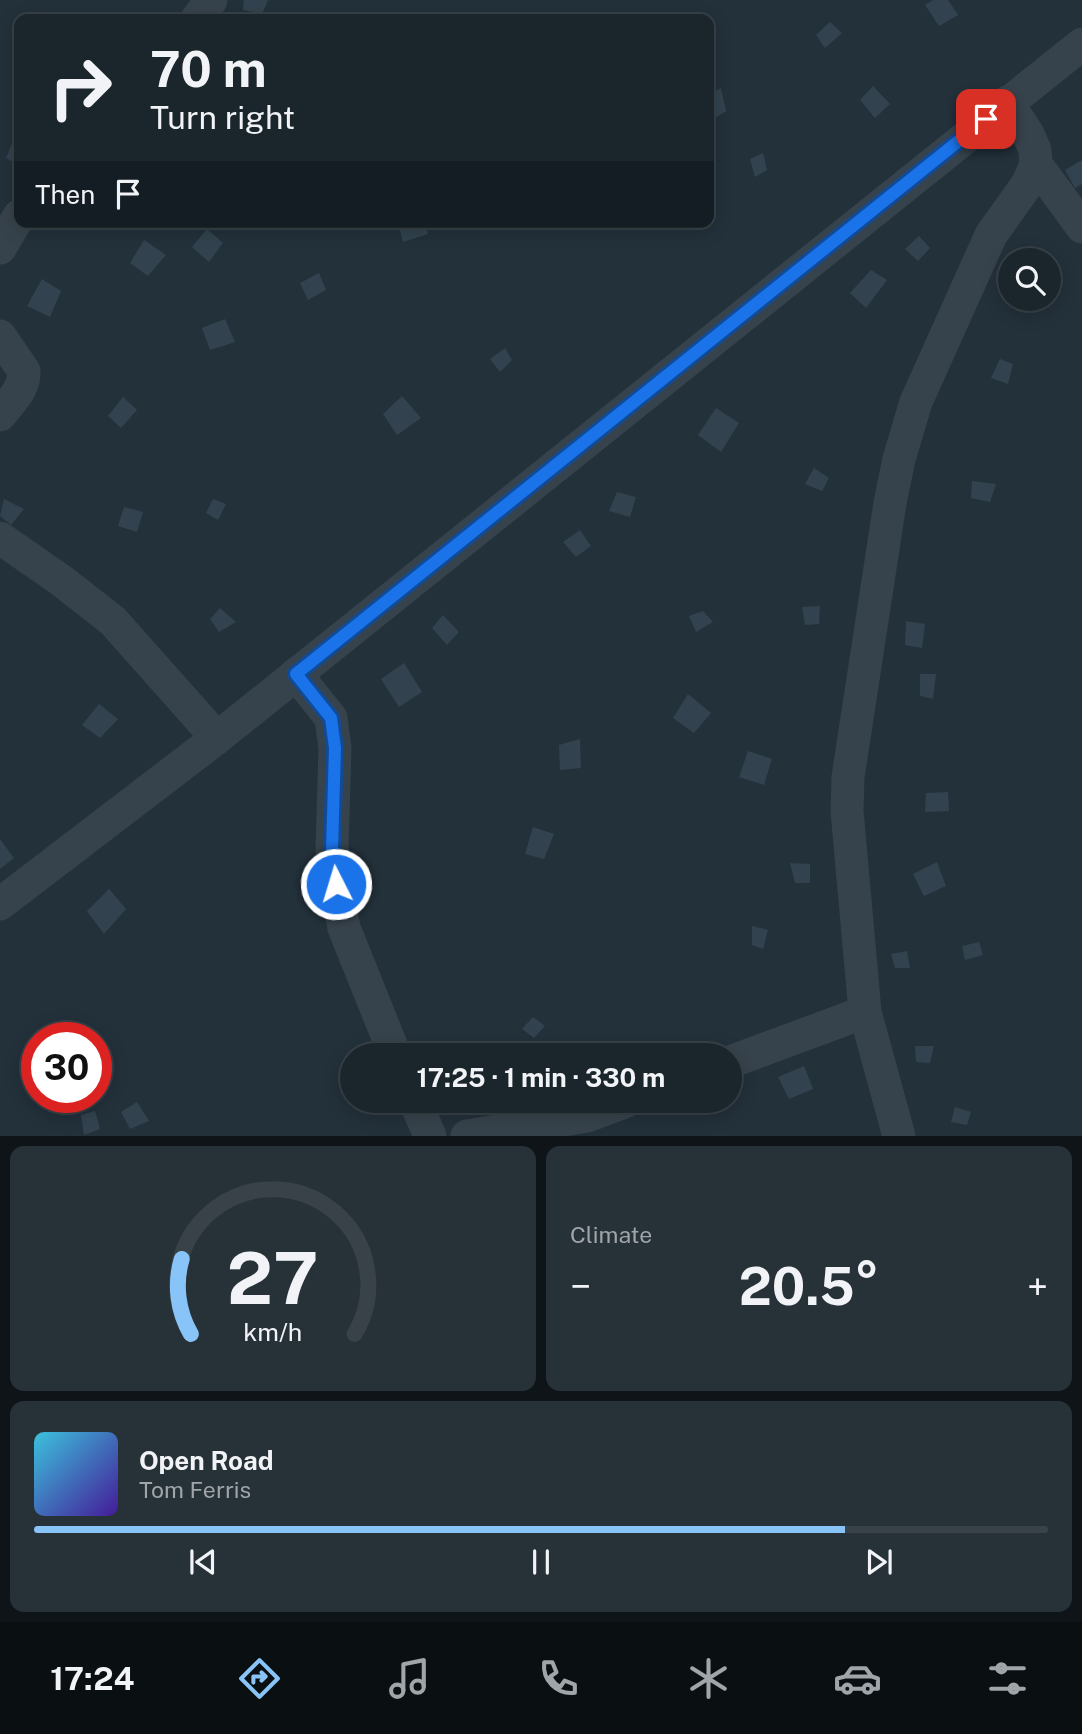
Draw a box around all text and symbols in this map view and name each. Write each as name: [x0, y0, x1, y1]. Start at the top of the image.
text: 70 m: [150, 40, 267, 98]
icon: right: [35, 42, 126, 133]
pin: [956, 89, 1016, 149]
text: Turn right: [150, 99, 295, 136]
icon: arrive: [967, 100, 1005, 138]
icon: arrive: [109, 175, 147, 213]
text: Then: [35, 179, 95, 210]
map controls: [998, 248, 1061, 311]
button: search: [998, 248, 1061, 311]
position arrow: [299, 847, 373, 921]
speed limit sign: 30: [21, 1022, 112, 1113]
text: 17:25 · 1 min · 330 m: [417, 1062, 665, 1093]
text: Climate: [570, 1221, 652, 1248]
text: 27: [227, 1236, 319, 1321]
text: 20.5°: [739, 1256, 879, 1317]
text: −: [570, 1264, 591, 1309]
text: +: [1027, 1264, 1048, 1309]
text: km/h: [244, 1317, 302, 1347]
text: Open Road: [139, 1445, 274, 1476]
text: Tom Ferris: [139, 1476, 251, 1503]
icon: previous: [184, 1543, 222, 1581]
icon: pause: [522, 1543, 560, 1581]
icon: next: [860, 1543, 898, 1581]
icon: directions: [235, 1654, 284, 1703]
icon: music: [385, 1654, 434, 1703]
icon: phone: [534, 1654, 583, 1703]
icon: climate: [684, 1654, 733, 1703]
icon: car: [833, 1654, 882, 1703]
icon: filters: [983, 1654, 1032, 1703]
text: 17:24: [50, 1660, 135, 1697]

